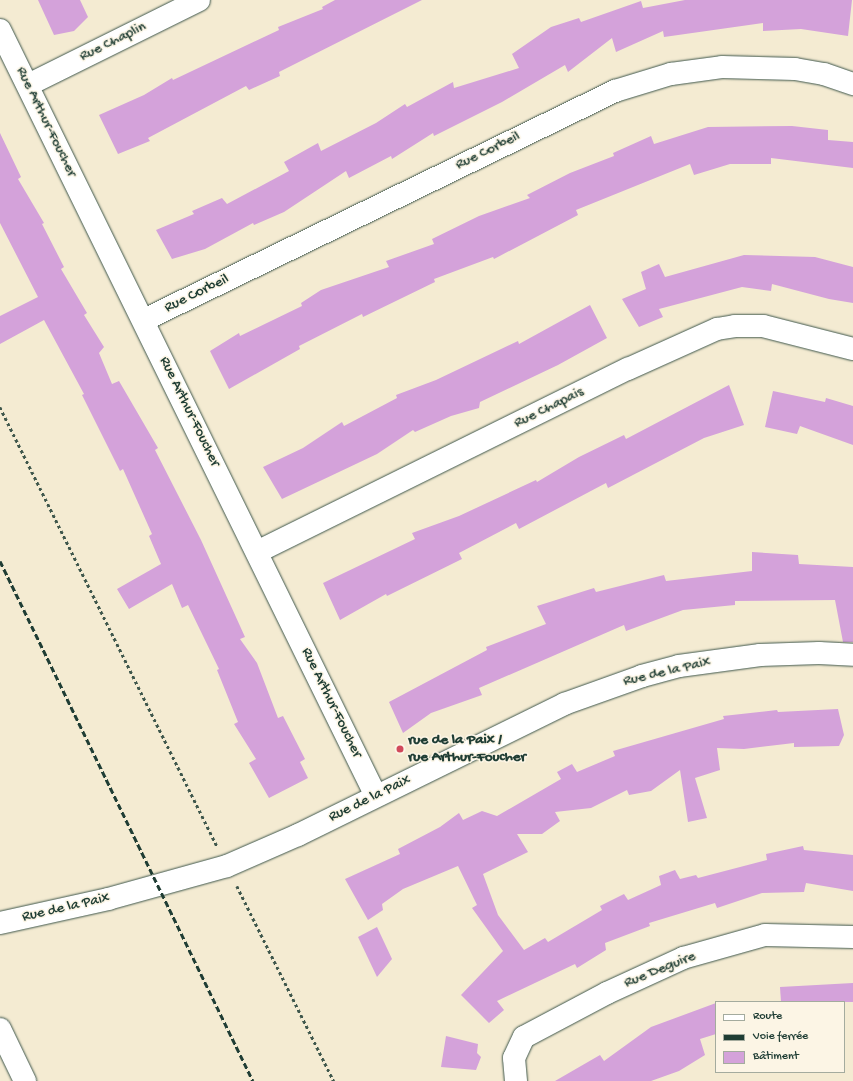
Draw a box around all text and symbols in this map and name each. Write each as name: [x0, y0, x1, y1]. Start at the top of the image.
street label: Rue Chaplin: [77, 18, 149, 66]
street label: Rue Arthur-Foucher: [12, 64, 80, 180]
street label: Rue Corbeil: [453, 128, 523, 174]
street label: Rue Corbeil: [162, 271, 232, 317]
street label: Rue Arthur-Foucher: [155, 354, 223, 470]
street label: Rue Chapais: [511, 383, 587, 433]
street label: Rue Arthur-Foucher: [297, 645, 365, 761]
street label: Rue de la Paix: [622, 653, 712, 691]
place label: rue de la Paix / rue Arthur-Foucher: [408, 731, 526, 766]
marker: rue de la Paix / rue Arthur-Foucher: [395, 744, 405, 754]
street label: Rue de la Paix: [326, 771, 414, 827]
street label: Rue de la Paix: [21, 889, 111, 927]
street label: Rue Deguire: [622, 947, 698, 993]
legend: [715, 1001, 845, 1073]
text: Route: [753, 1010, 782, 1024]
text: Voie ferrée: [753, 1030, 808, 1044]
text: Bâtiment: [753, 1050, 799, 1064]

